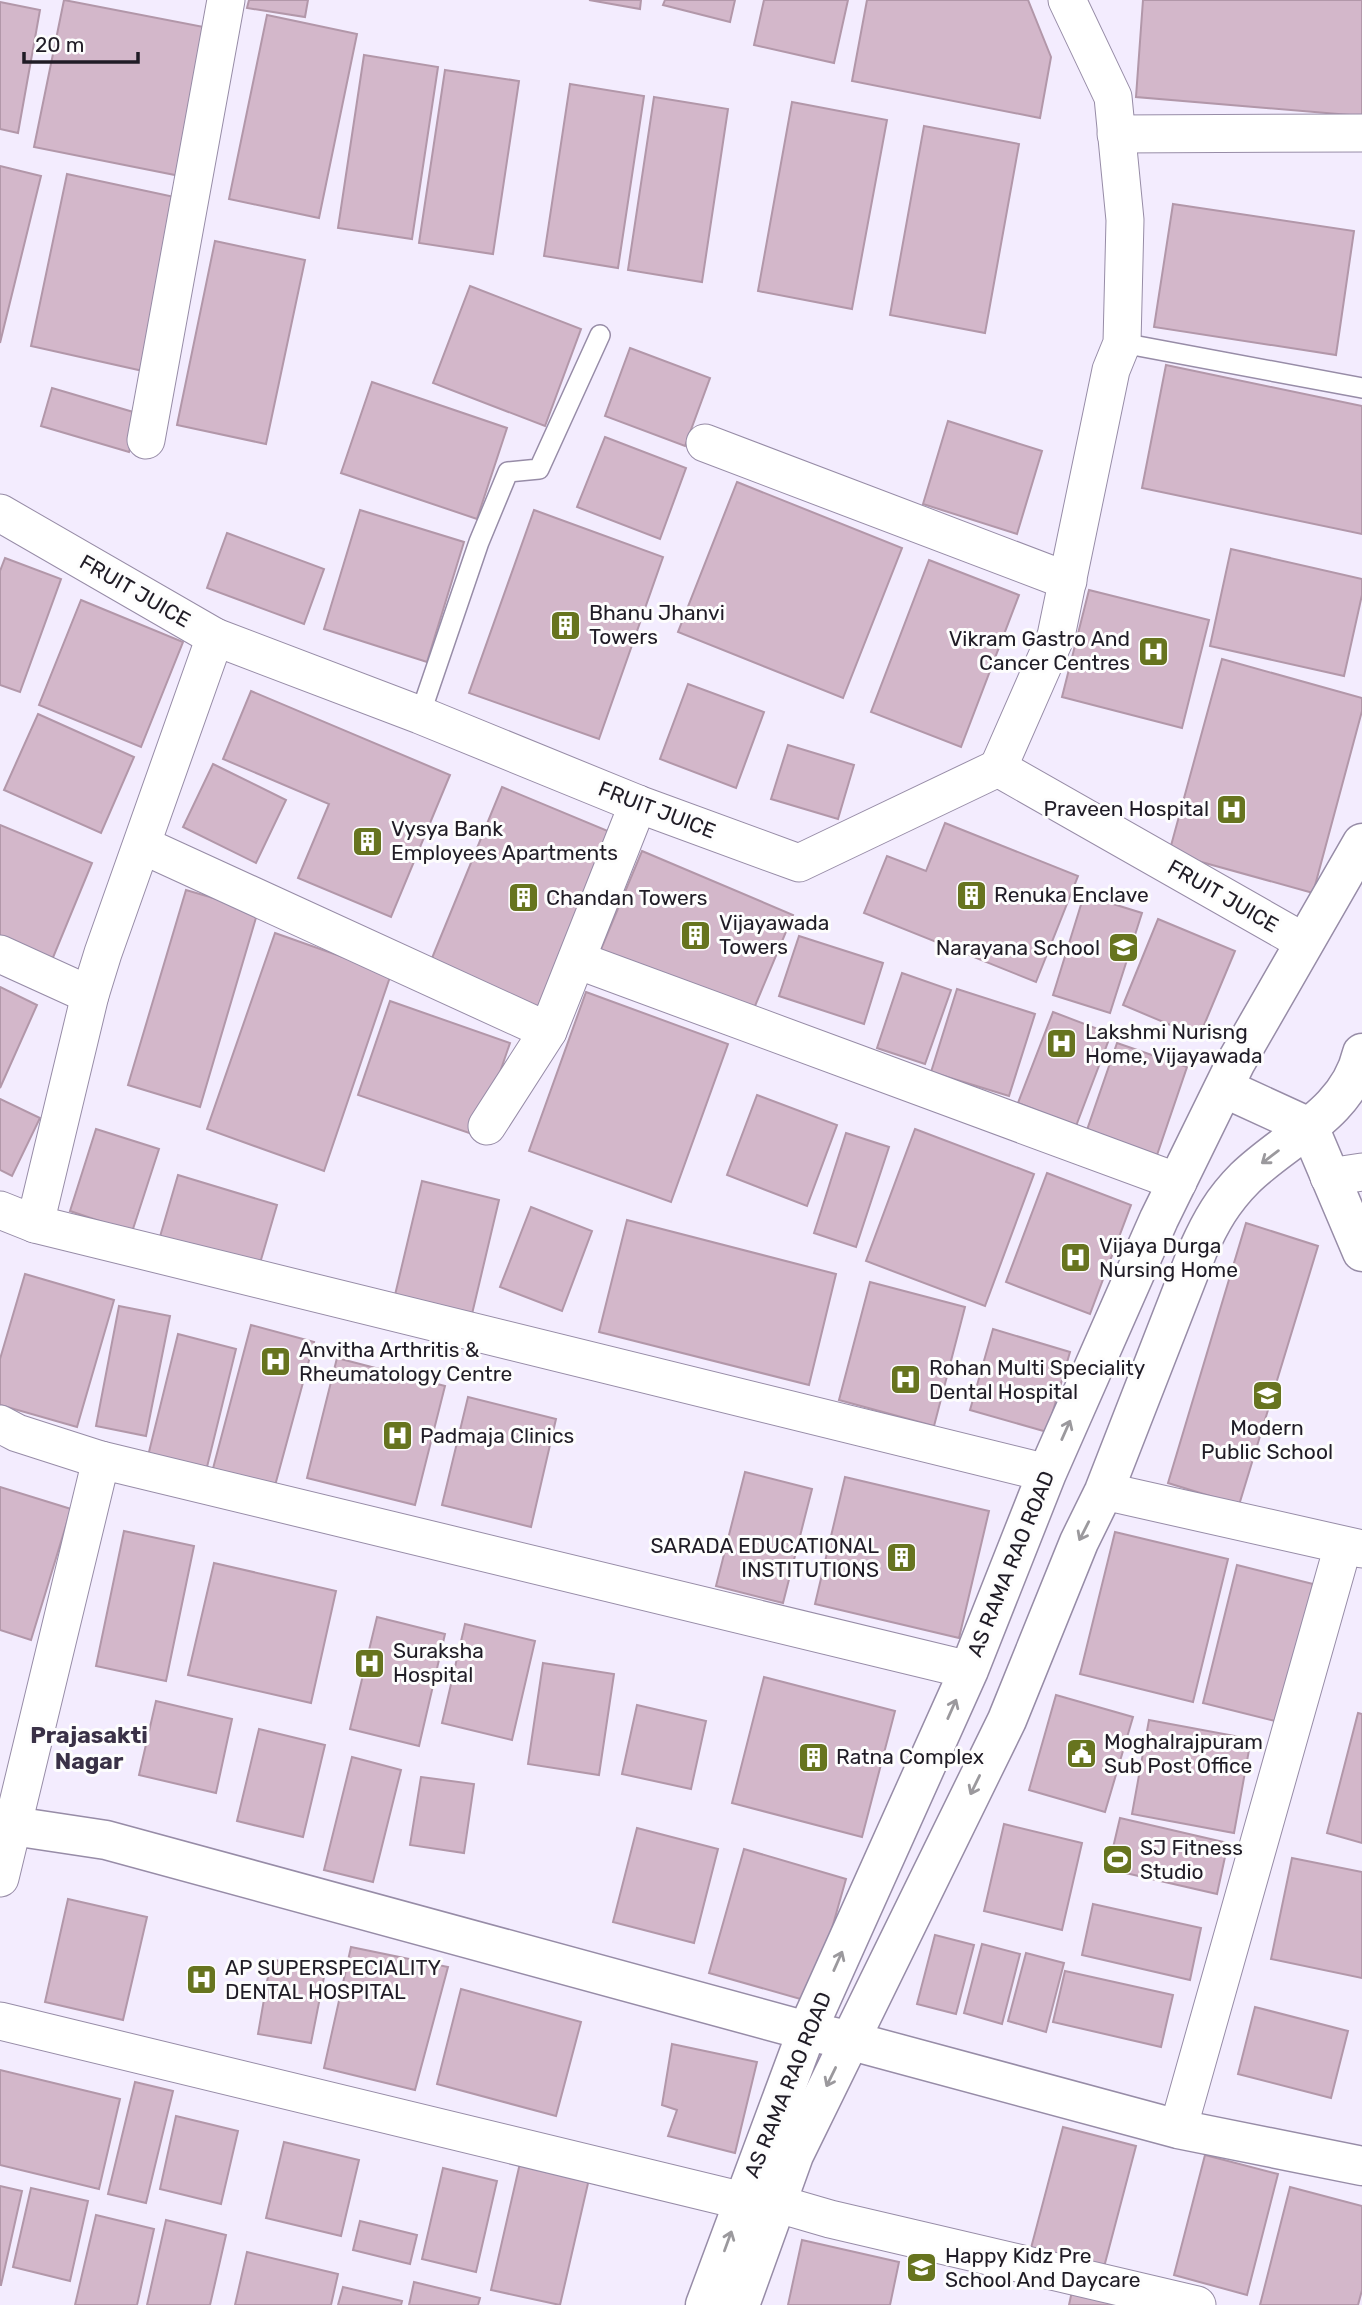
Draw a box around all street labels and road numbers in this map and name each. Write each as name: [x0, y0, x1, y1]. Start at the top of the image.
street label: FRUIT JUICE: [75, 549, 195, 632]
street label: FRUIT JUICE: [595, 776, 719, 843]
street label: FRUIT JUICE: [1163, 854, 1283, 937]
street label: AS RAMA RAO ROAD: [962, 1467, 1059, 1660]
street label: AS RAMA RAO ROAD: [739, 1988, 836, 2181]

